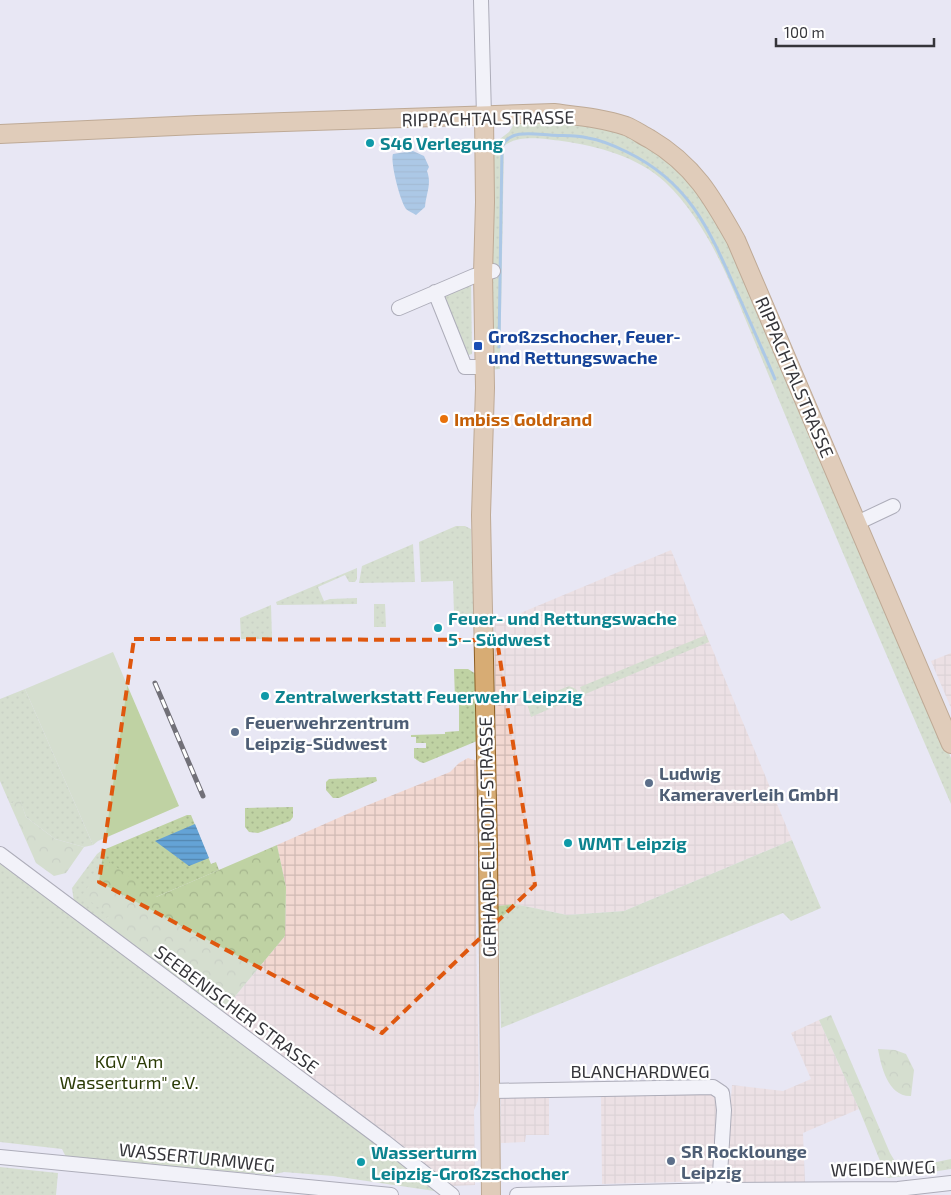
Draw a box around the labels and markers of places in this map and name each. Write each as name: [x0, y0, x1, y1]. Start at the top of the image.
place label: S46 Verlegung: [380, 132, 504, 154]
marker: S46 Verlegung: [364, 137, 376, 149]
place label: Großzschocher, Feuer- und Rettungswache: [488, 325, 681, 368]
marker: Großzschocher, Feuer- und Rettungswache: [472, 340, 484, 352]
place label: Imbiss Goldrand: [454, 408, 592, 430]
marker: Imbiss Goldrand: [438, 413, 450, 425]
place label: Feuer- und Rettungswache 5 – Südwest: [448, 607, 677, 650]
marker: Feuer- und Rettungswache 5 – Südwest: [432, 622, 444, 634]
place label: Zentralwerkstatt Feuerwehr Leipzig: [275, 685, 583, 707]
marker: Zentralwerkstatt Feuerwehr Leipzig: [259, 690, 271, 702]
place label: Feuerwehrzentrum Leipzig-Südwest: [245, 711, 409, 754]
marker: Feuerwehrzentrum Leipzig-Südwest: [229, 726, 241, 738]
place label: Ludwig Kameraverleih GmbH: [659, 762, 839, 805]
marker: Ludwig Kameraverleih GmbH: [643, 777, 655, 789]
place label: WMT Leipzig: [578, 832, 687, 854]
marker: WMT Leipzig: [562, 837, 574, 849]
place label: SR Rocklounge Leipzig: [681, 1140, 807, 1183]
place label: Wasserturm Leipzig-Großzschocher: [371, 1141, 569, 1184]
marker: SR Rocklounge Leipzig: [665, 1155, 677, 1167]
marker: Wasserturm Leipzig-Großzschocher: [355, 1156, 367, 1168]

